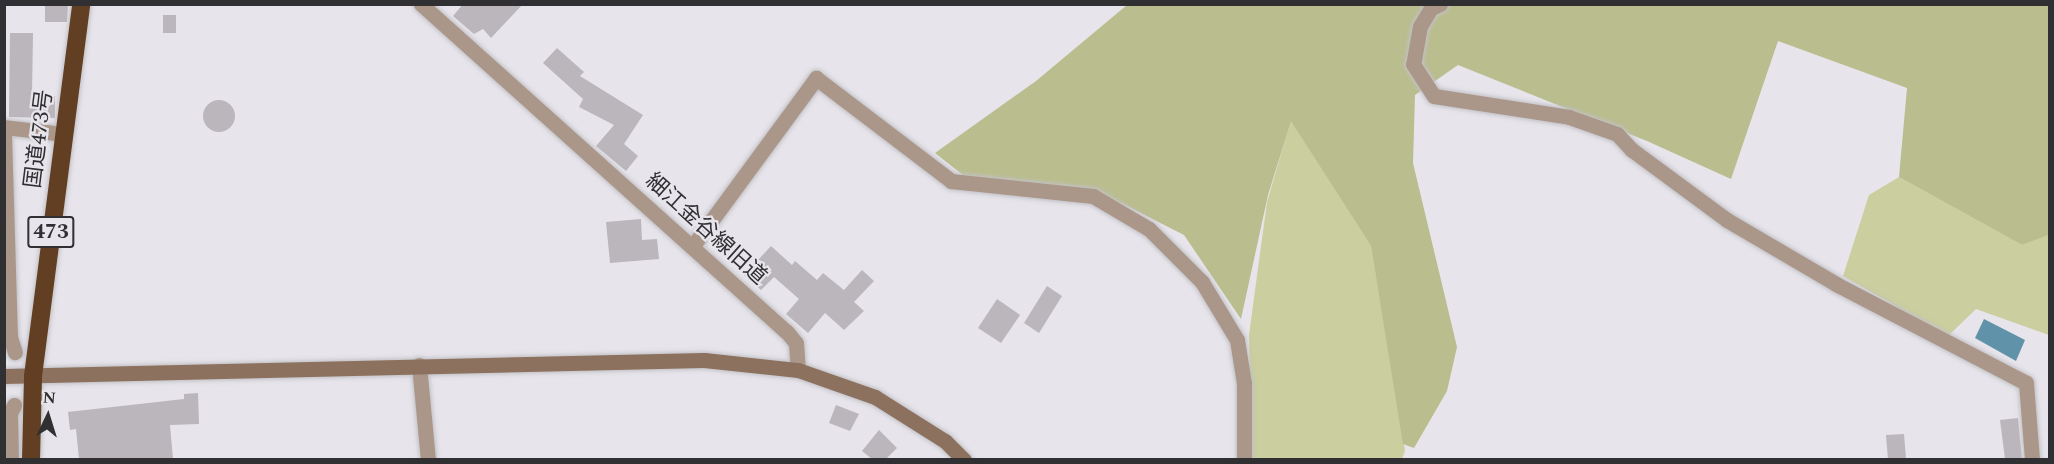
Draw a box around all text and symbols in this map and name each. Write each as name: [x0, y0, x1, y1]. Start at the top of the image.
street label: 国道473号: [20, 88, 58, 190]
street label: 細江金谷線旧道: [640, 168, 772, 290]
road number: 473: [27, 214, 75, 250]
north arrow: [18, 386, 78, 446]
text: N: [42, 386, 57, 410]

